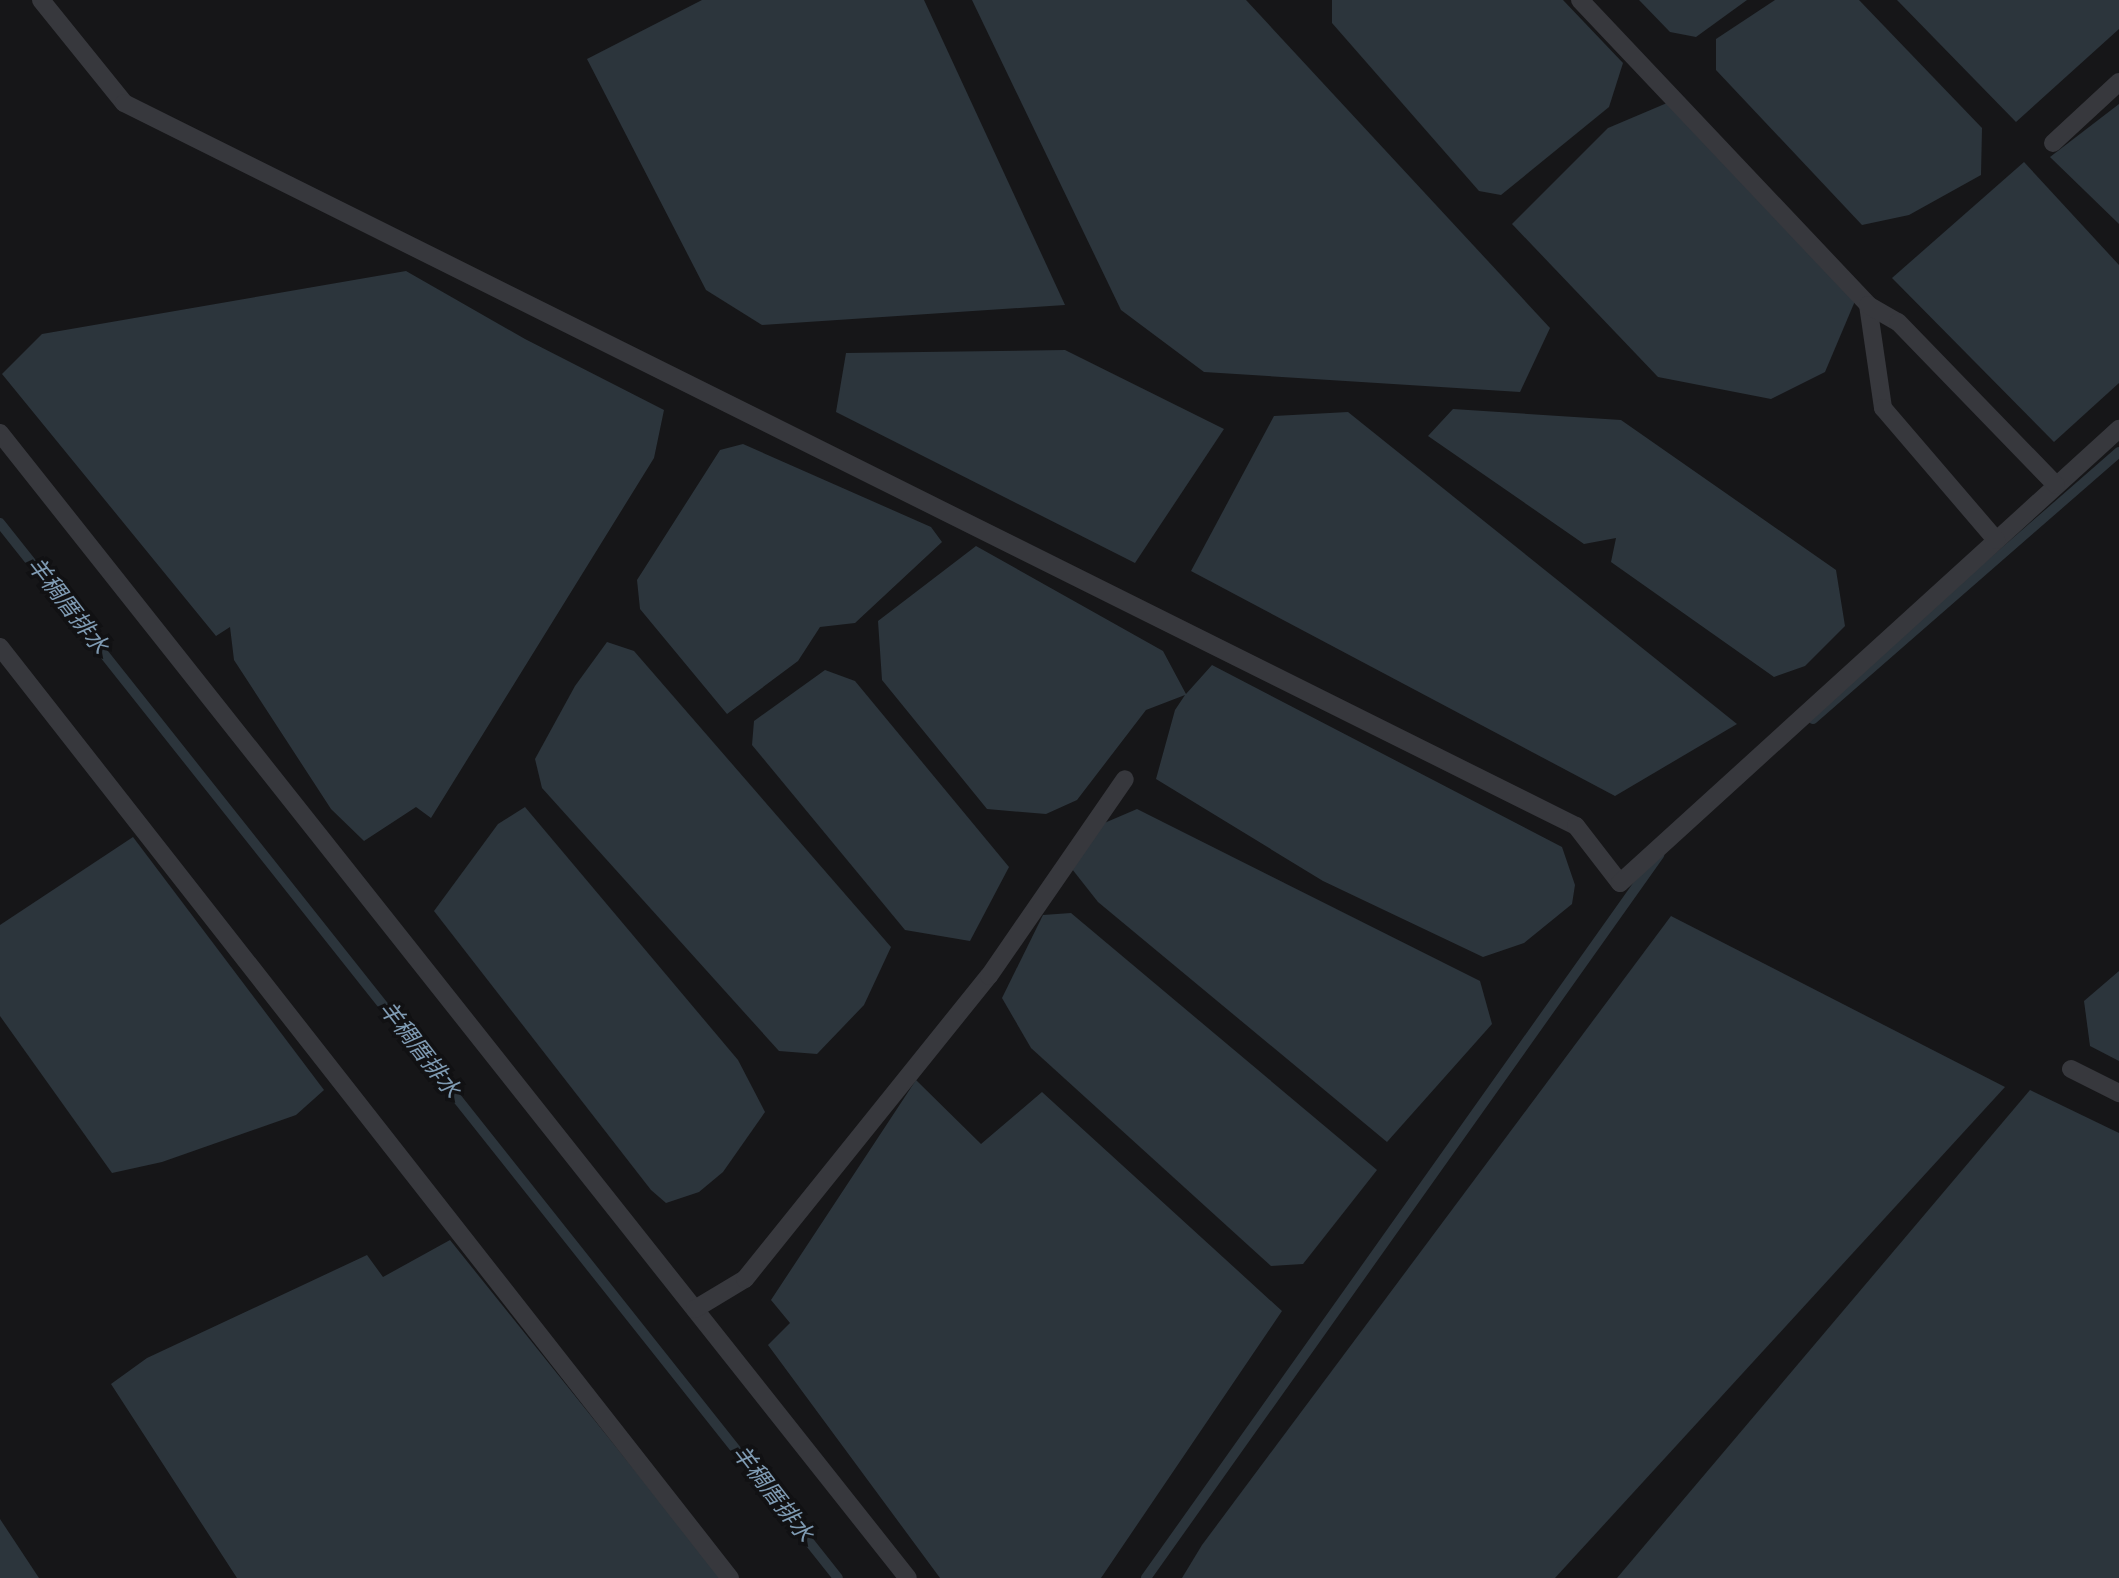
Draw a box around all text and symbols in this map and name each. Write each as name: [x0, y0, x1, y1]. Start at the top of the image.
water label: 羊稠厝排水: [21, 552, 113, 660]
water label: 羊稠厝排水: [373, 996, 465, 1104]
water label: 羊稠厝排水: [726, 1440, 818, 1548]

